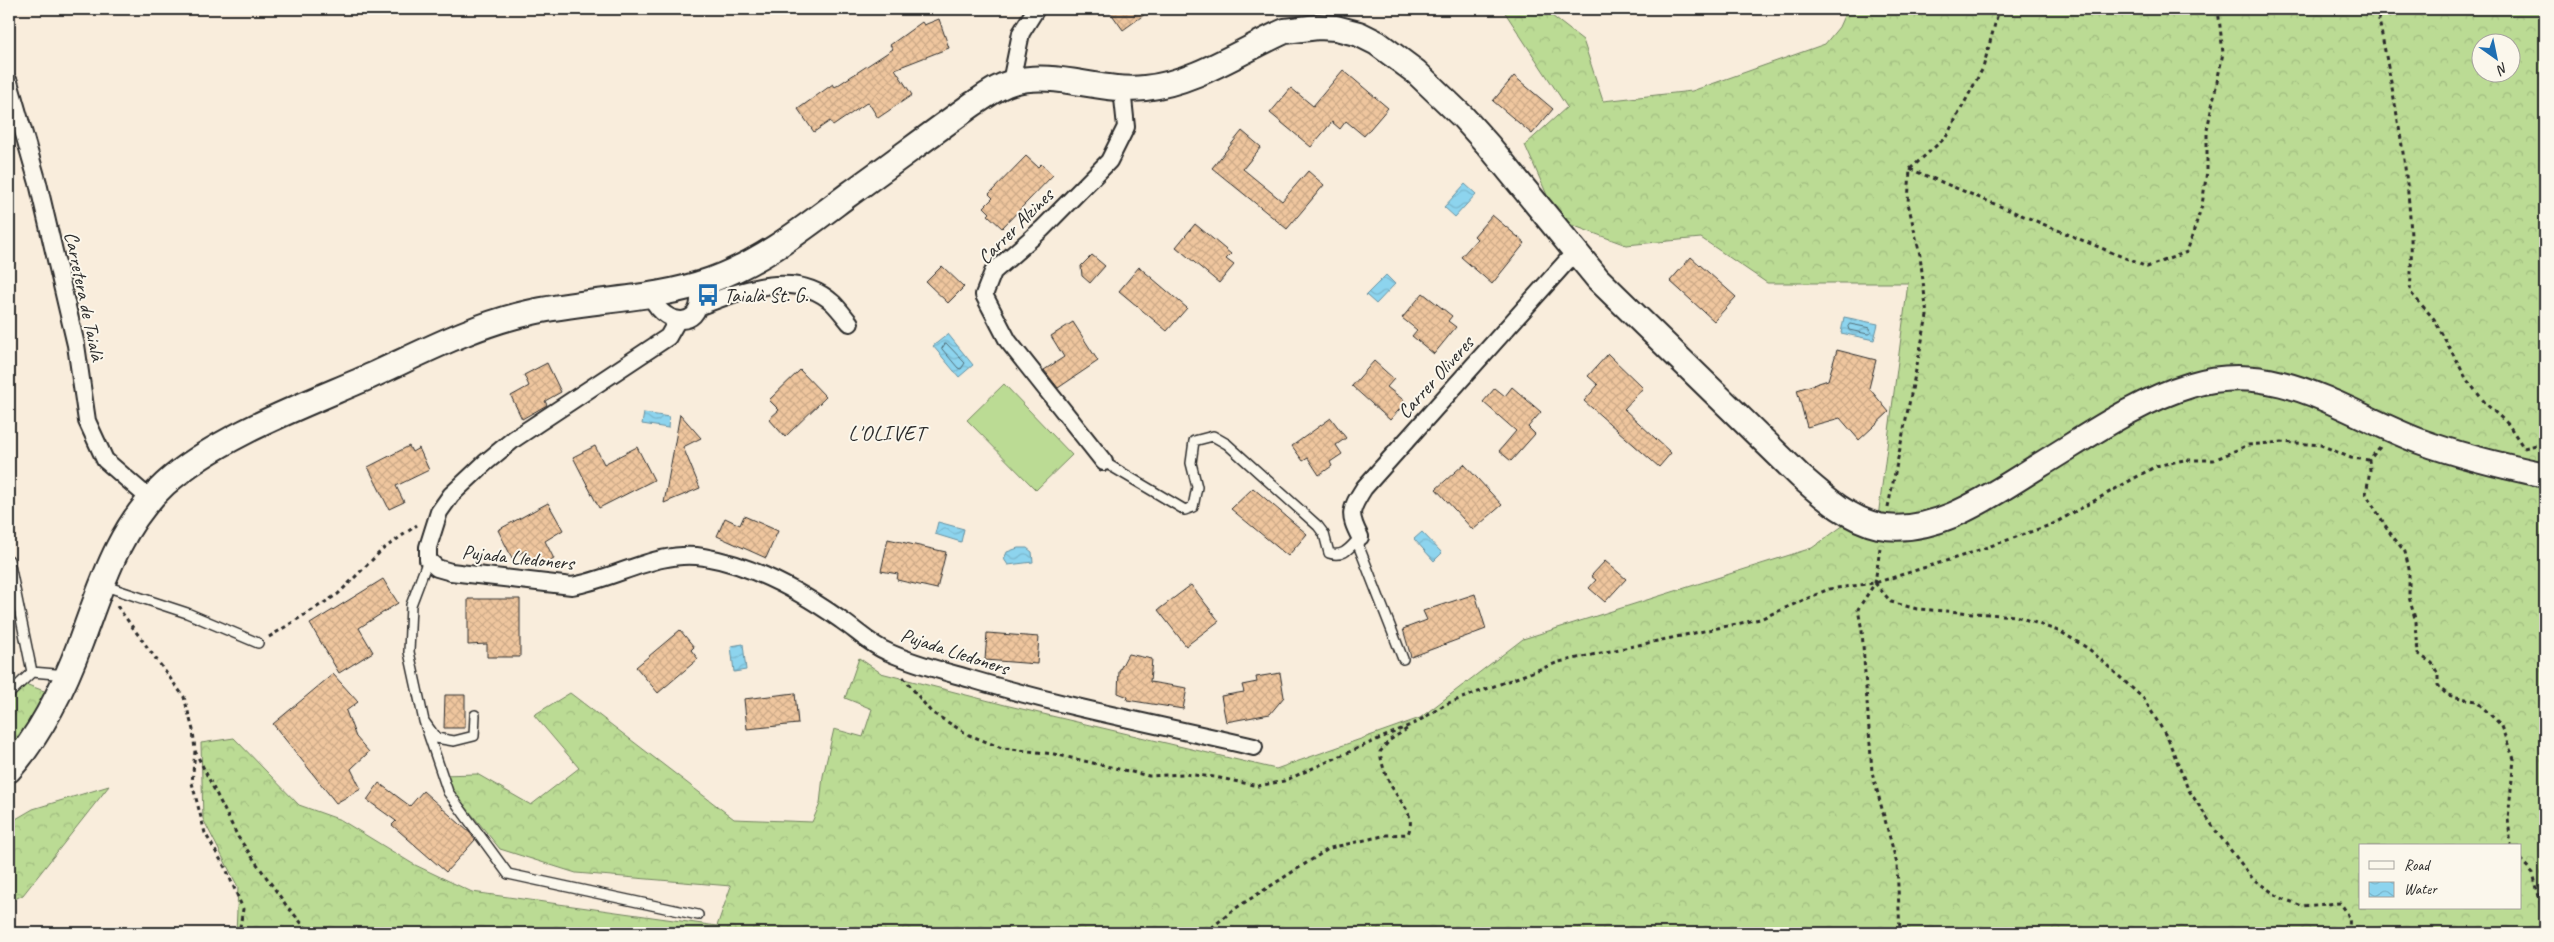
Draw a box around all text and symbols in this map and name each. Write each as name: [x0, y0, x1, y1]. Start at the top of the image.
north arrow: [2472, 32, 2522, 82]
text: N: [2493, 59, 2511, 79]
street label: Carrer Alzines: [972, 182, 1060, 269]
street label: Carretera de Taialà: [59, 229, 111, 364]
bus stop icon: Taialà St. G.: [695, 282, 721, 308]
place label: Taialà St. G.: [724, 283, 808, 308]
street label: Carrer Oliveres: [1392, 329, 1480, 424]
district label: L'OLIVET: [848, 420, 929, 446]
street label: Pujada Lledoners: [461, 539, 577, 576]
street label: Pujada Lledoners: [898, 622, 1014, 681]
legend: [2359, 844, 2522, 910]
text: Road: [2404, 856, 2431, 875]
text: Water: [2404, 880, 2438, 899]

